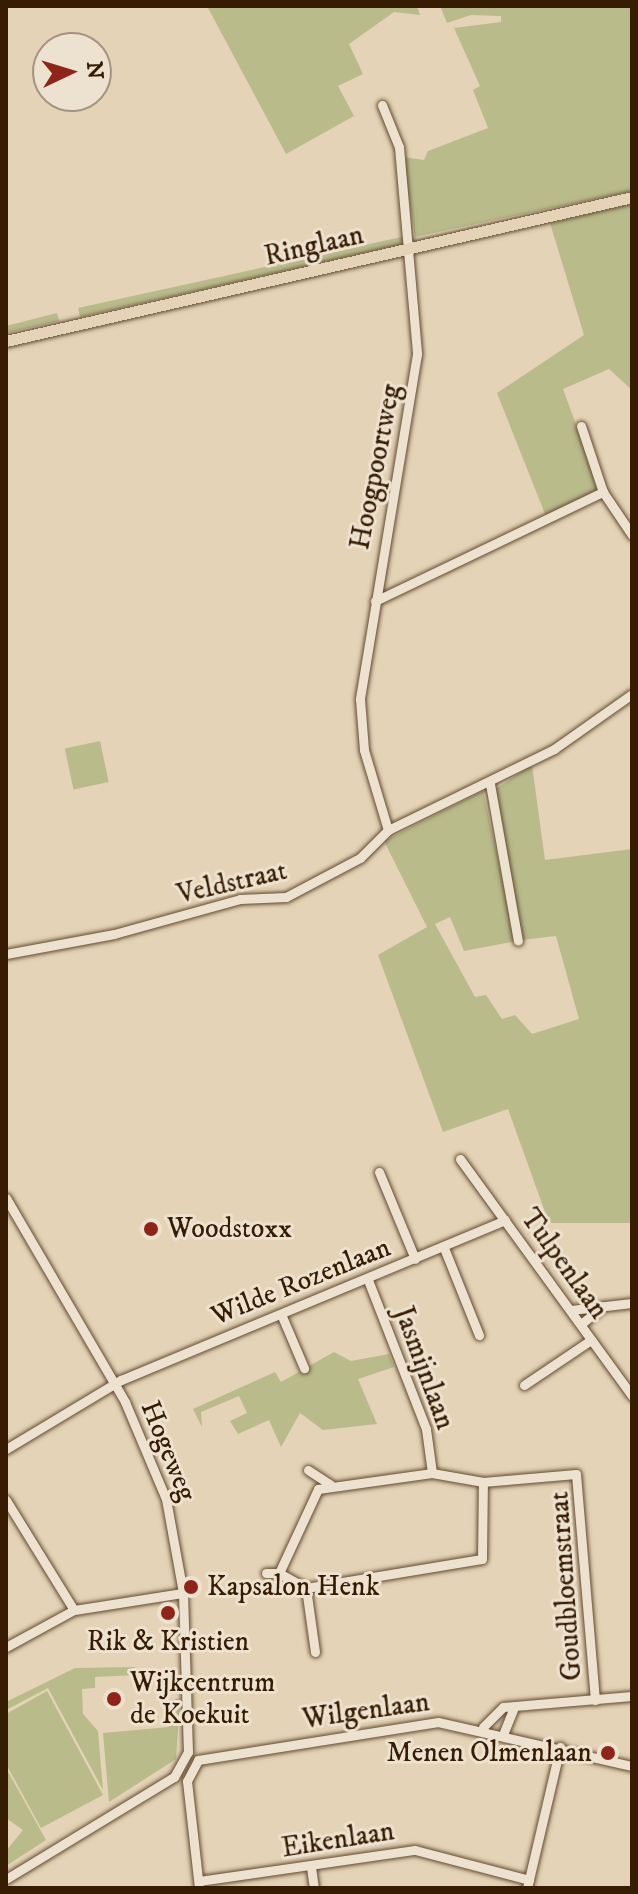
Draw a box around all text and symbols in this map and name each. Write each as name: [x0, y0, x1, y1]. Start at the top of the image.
north arrow: [32, 32, 112, 112]
text: N: [80, 60, 109, 80]
street label: Ringlaan: [261, 218, 367, 274]
street label: Hoogpoortweg: [344, 382, 408, 552]
street label: Veldstraat: [174, 854, 290, 912]
street label: Tulpenlaan: [513, 1202, 615, 1326]
place label: Woodstoxx: [167, 1212, 292, 1246]
marker: Woodstoxx: [142, 1220, 160, 1238]
street label: Wilde Rozenlaan: [207, 1231, 395, 1333]
street label: Jasmijnlaan: [386, 1302, 462, 1434]
street label: Hogeweg: [133, 1396, 203, 1506]
street label: Goudbloemstraat: [543, 1490, 589, 1682]
place label: Kapsalon Henk: [207, 1570, 380, 1604]
marker: Kapsalon Henk: [182, 1578, 200, 1596]
marker: Rik & Kristien: [159, 1604, 177, 1622]
place label: Rik & Kristien: [87, 1625, 249, 1659]
place label: Wijkcentrum de Koekuit: [130, 1666, 275, 1732]
street label: Wilgenlaan: [300, 1685, 432, 1737]
marker: Wijkcentrum de Koekuit: [105, 1690, 123, 1708]
place label: Menen Olmenlaan: [386, 1736, 592, 1770]
marker: Menen Olmenlaan: [599, 1744, 617, 1762]
street label: Eikenlaan: [279, 1815, 397, 1865]

